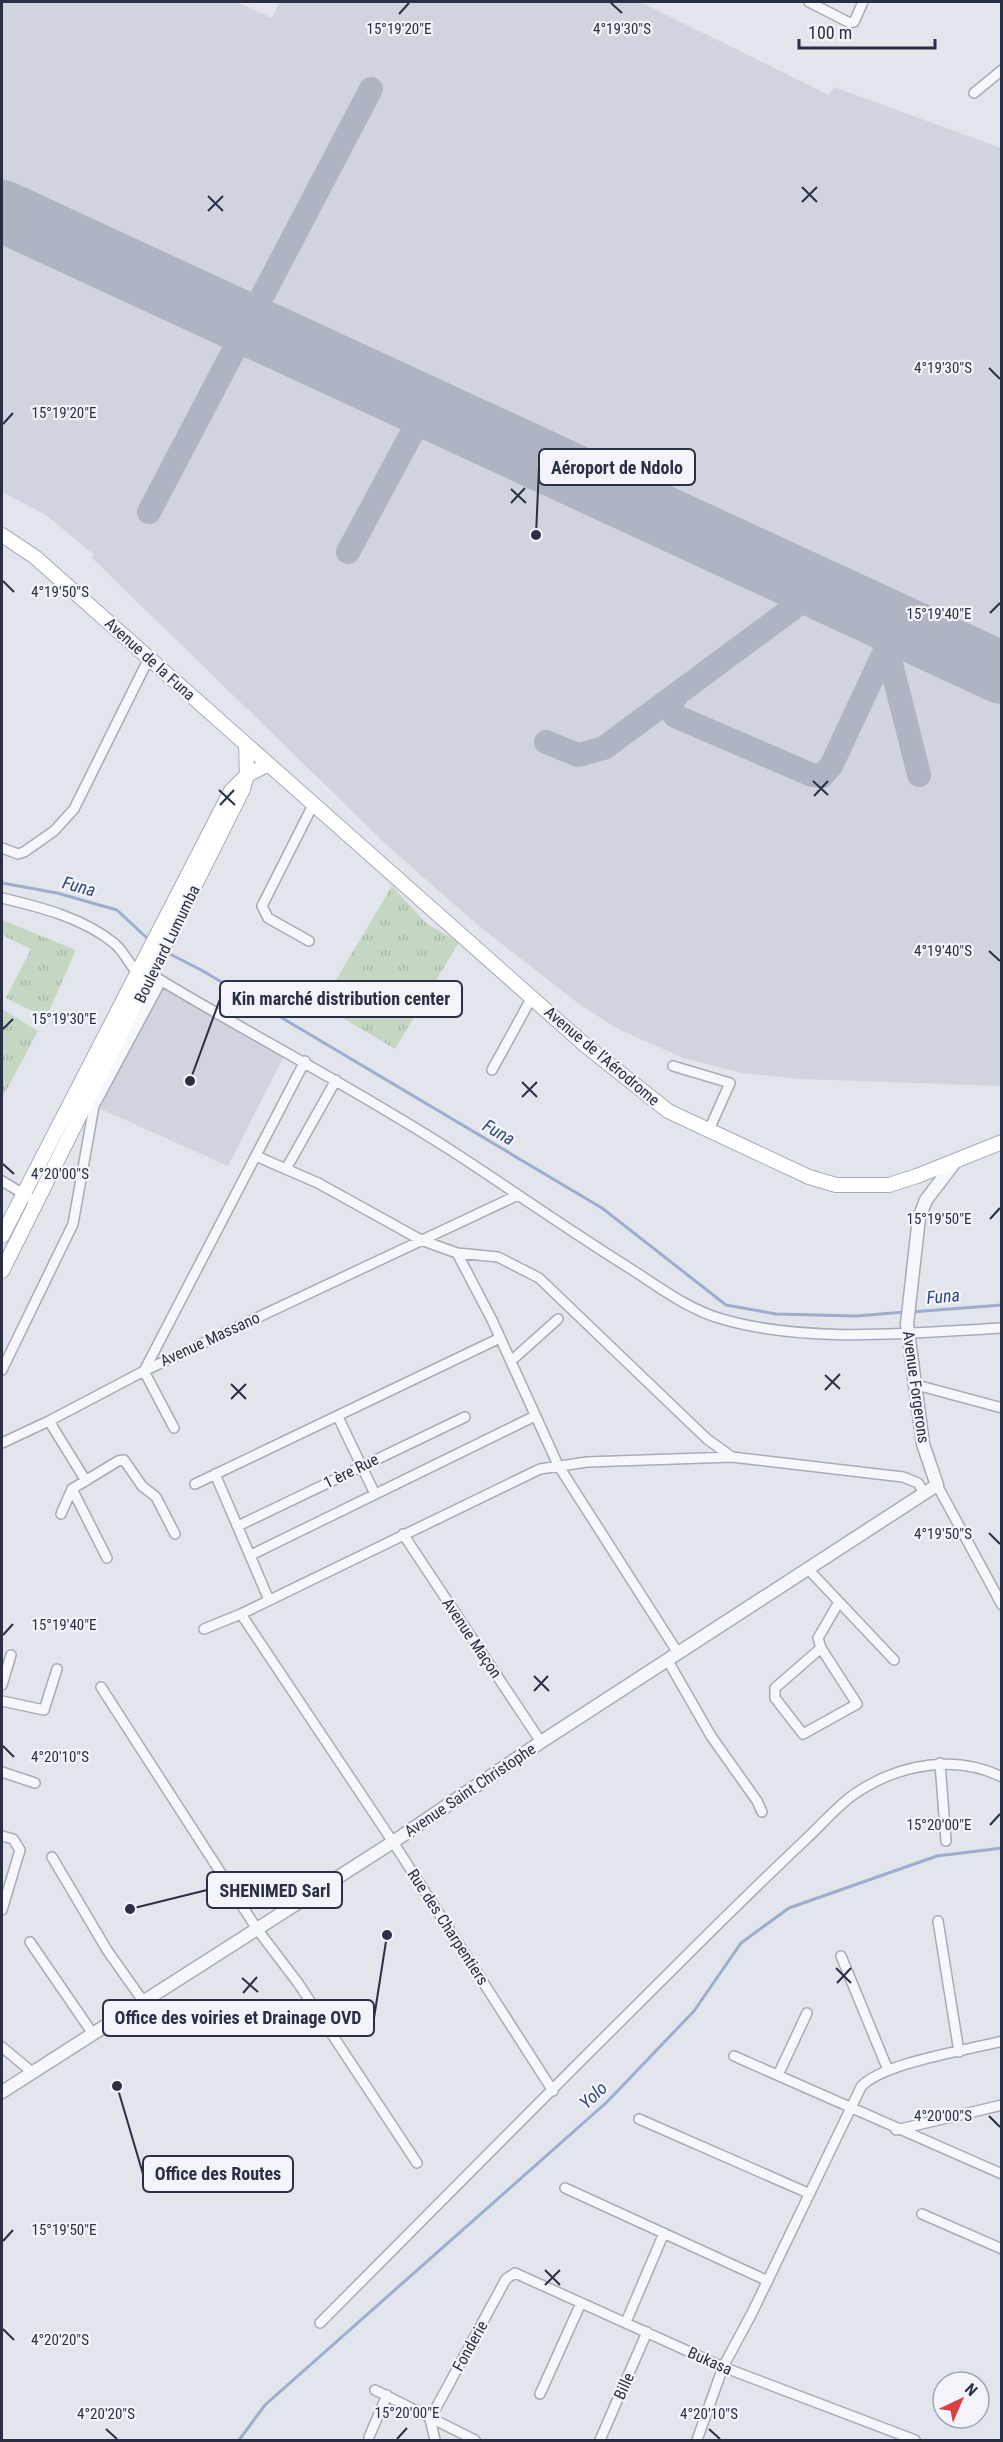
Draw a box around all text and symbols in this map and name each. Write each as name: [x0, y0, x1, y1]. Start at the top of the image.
scale bar: [799, 12, 936, 50]
text: 15°19'20"E: [367, 20, 431, 38]
text: 4°19'30"S: [593, 20, 651, 38]
text: 100 m: [808, 22, 852, 43]
text: 4°19'30"S: [914, 359, 972, 377]
text: 15°19'20"E: [32, 404, 96, 422]
callout: Aéroport de Ndolo: [539, 449, 695, 485]
text: Aéroport de Ndolo: [551, 457, 683, 478]
text: 4°19'50"S: [31, 583, 89, 601]
text: 15°19'40"E: [907, 605, 971, 623]
street label: Avenue de la Funa: [101, 614, 199, 704]
water label: Funa: [60, 872, 98, 900]
street label: Boulevard Lumumba: [130, 882, 204, 1006]
text: 4°19'40"S: [914, 942, 972, 960]
callout: Kin marché distribution center: [220, 981, 462, 1017]
text: Kin marché distribution center: [232, 988, 450, 1009]
street label: Avenue de l’Aérodrome: [541, 1002, 663, 1110]
text: 15°19'30"E: [32, 1010, 96, 1028]
water label: Funa: [479, 1115, 519, 1149]
text: 4°20'00"S: [31, 1165, 89, 1183]
text: 15°19'50"E: [907, 1210, 971, 1228]
water label: Funa: [925, 1284, 961, 1308]
street label: Avenue Massano: [157, 1308, 263, 1370]
street label: Avenue Forgerons: [899, 1330, 933, 1444]
street label: 1 ère Rue: [320, 1450, 382, 1492]
text: 4°19'50"S: [914, 1525, 972, 1543]
street label: Avenue Maçon: [438, 1594, 506, 1682]
text: 15°19'40"E: [32, 1616, 96, 1634]
street label: Avenue Saint Christophe: [401, 1739, 539, 1841]
text: 4°20'10"S: [31, 1748, 89, 1766]
text: 15°20'00"E: [907, 1816, 971, 1834]
street label: Rue des Charpentiers: [403, 1865, 493, 1989]
callout: SHENIMED Sarl: [207, 1872, 342, 1908]
text: SHENIMED Sarl: [220, 1880, 330, 1901]
callout: Office des voiries et Drainage OVD: [103, 2000, 374, 2036]
text: Office des voiries et Drainage OVD: [115, 2007, 361, 2028]
water label: Yolo: [575, 2077, 611, 2113]
text: 4°20'00"S: [914, 2107, 972, 2125]
callout: Office des Routes: [143, 2156, 293, 2192]
text: Office des Routes: [155, 2163, 281, 2184]
text: 15°19'50"E: [32, 2221, 96, 2239]
street label: Fonderie: [448, 2317, 492, 2375]
text: 4°20'20"S: [31, 2331, 89, 2349]
street label: Bukasa: [685, 2343, 735, 2379]
street label: Bille: [610, 2370, 638, 2402]
north arrow: [931, 2370, 991, 2430]
text: N: [961, 2379, 981, 2400]
text: 15°20'00"E: [375, 2404, 439, 2422]
text: 4°20'20"S: [77, 2405, 135, 2423]
text: 4°20'10"S: [680, 2405, 738, 2423]

